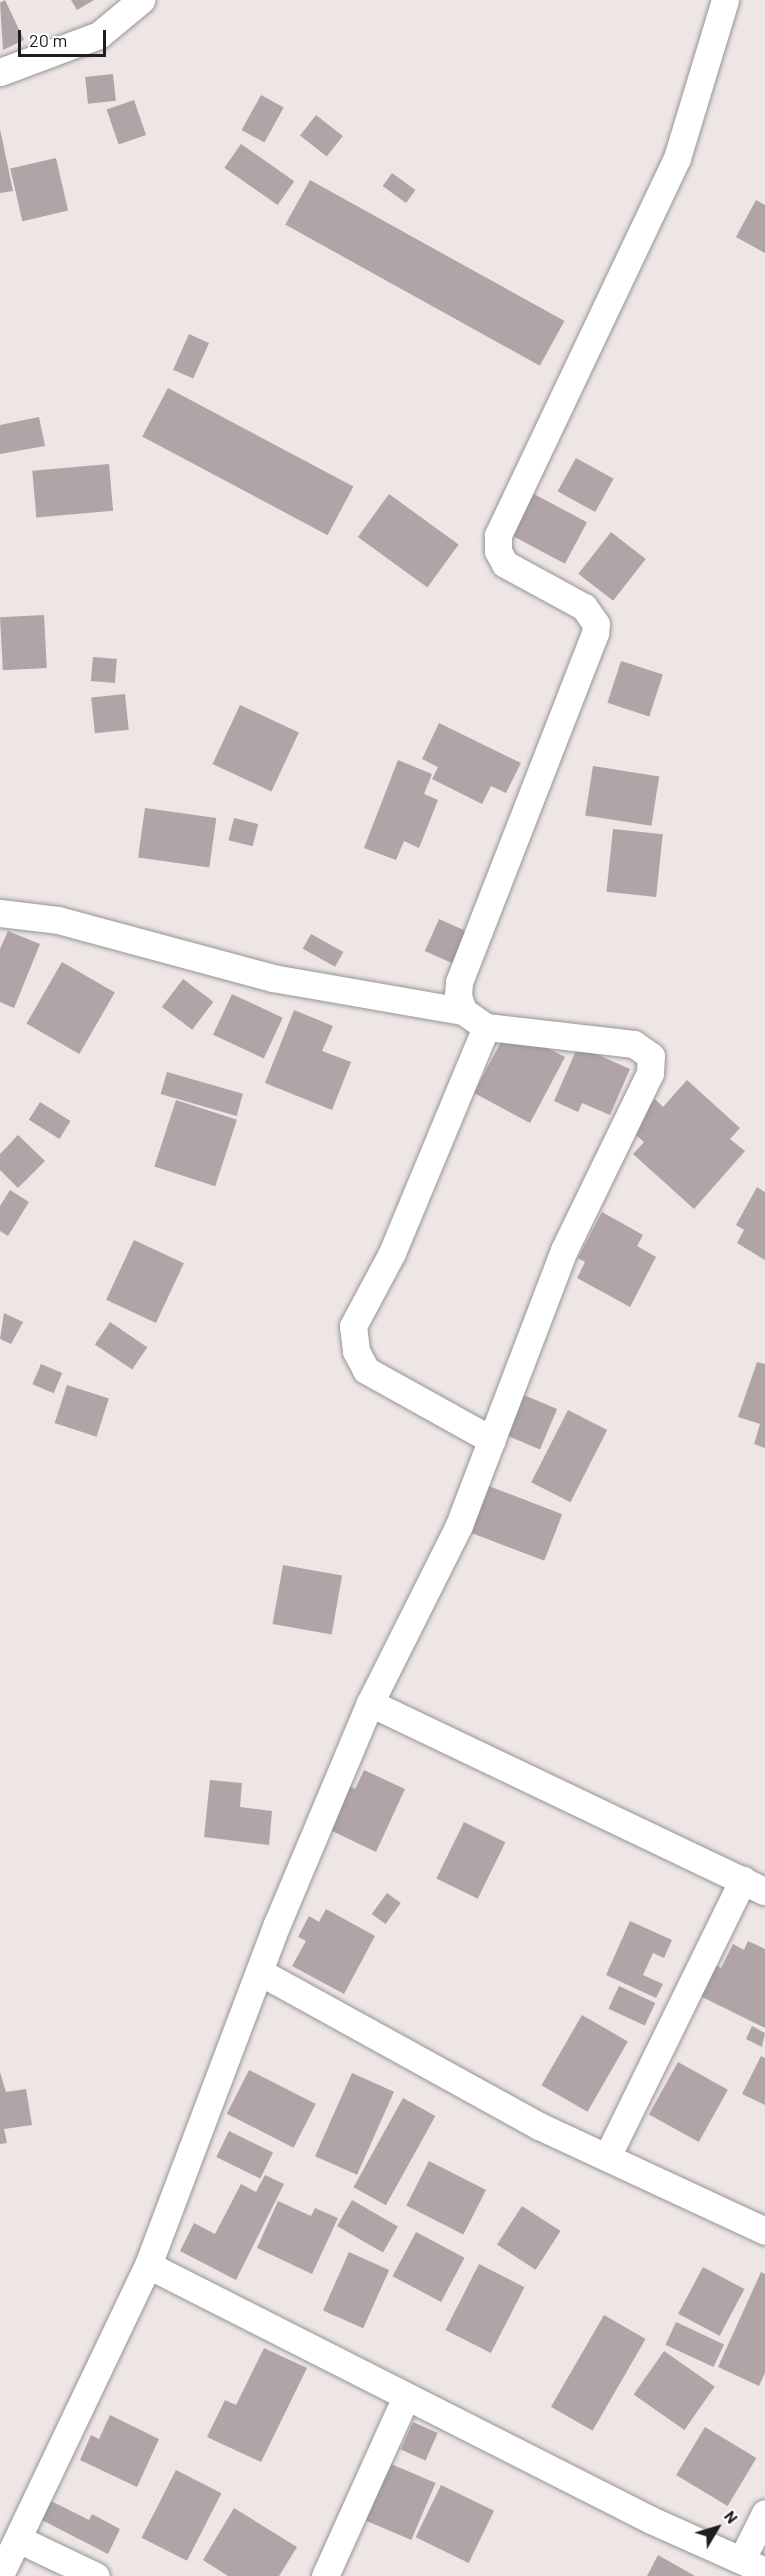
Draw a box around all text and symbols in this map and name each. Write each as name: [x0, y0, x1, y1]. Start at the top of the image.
scale bar: [21, 18, 110, 56]
text: 20 m: [29, 29, 67, 51]
north arrow: [687, 2498, 747, 2558]
text: N: [721, 2507, 742, 2527]

